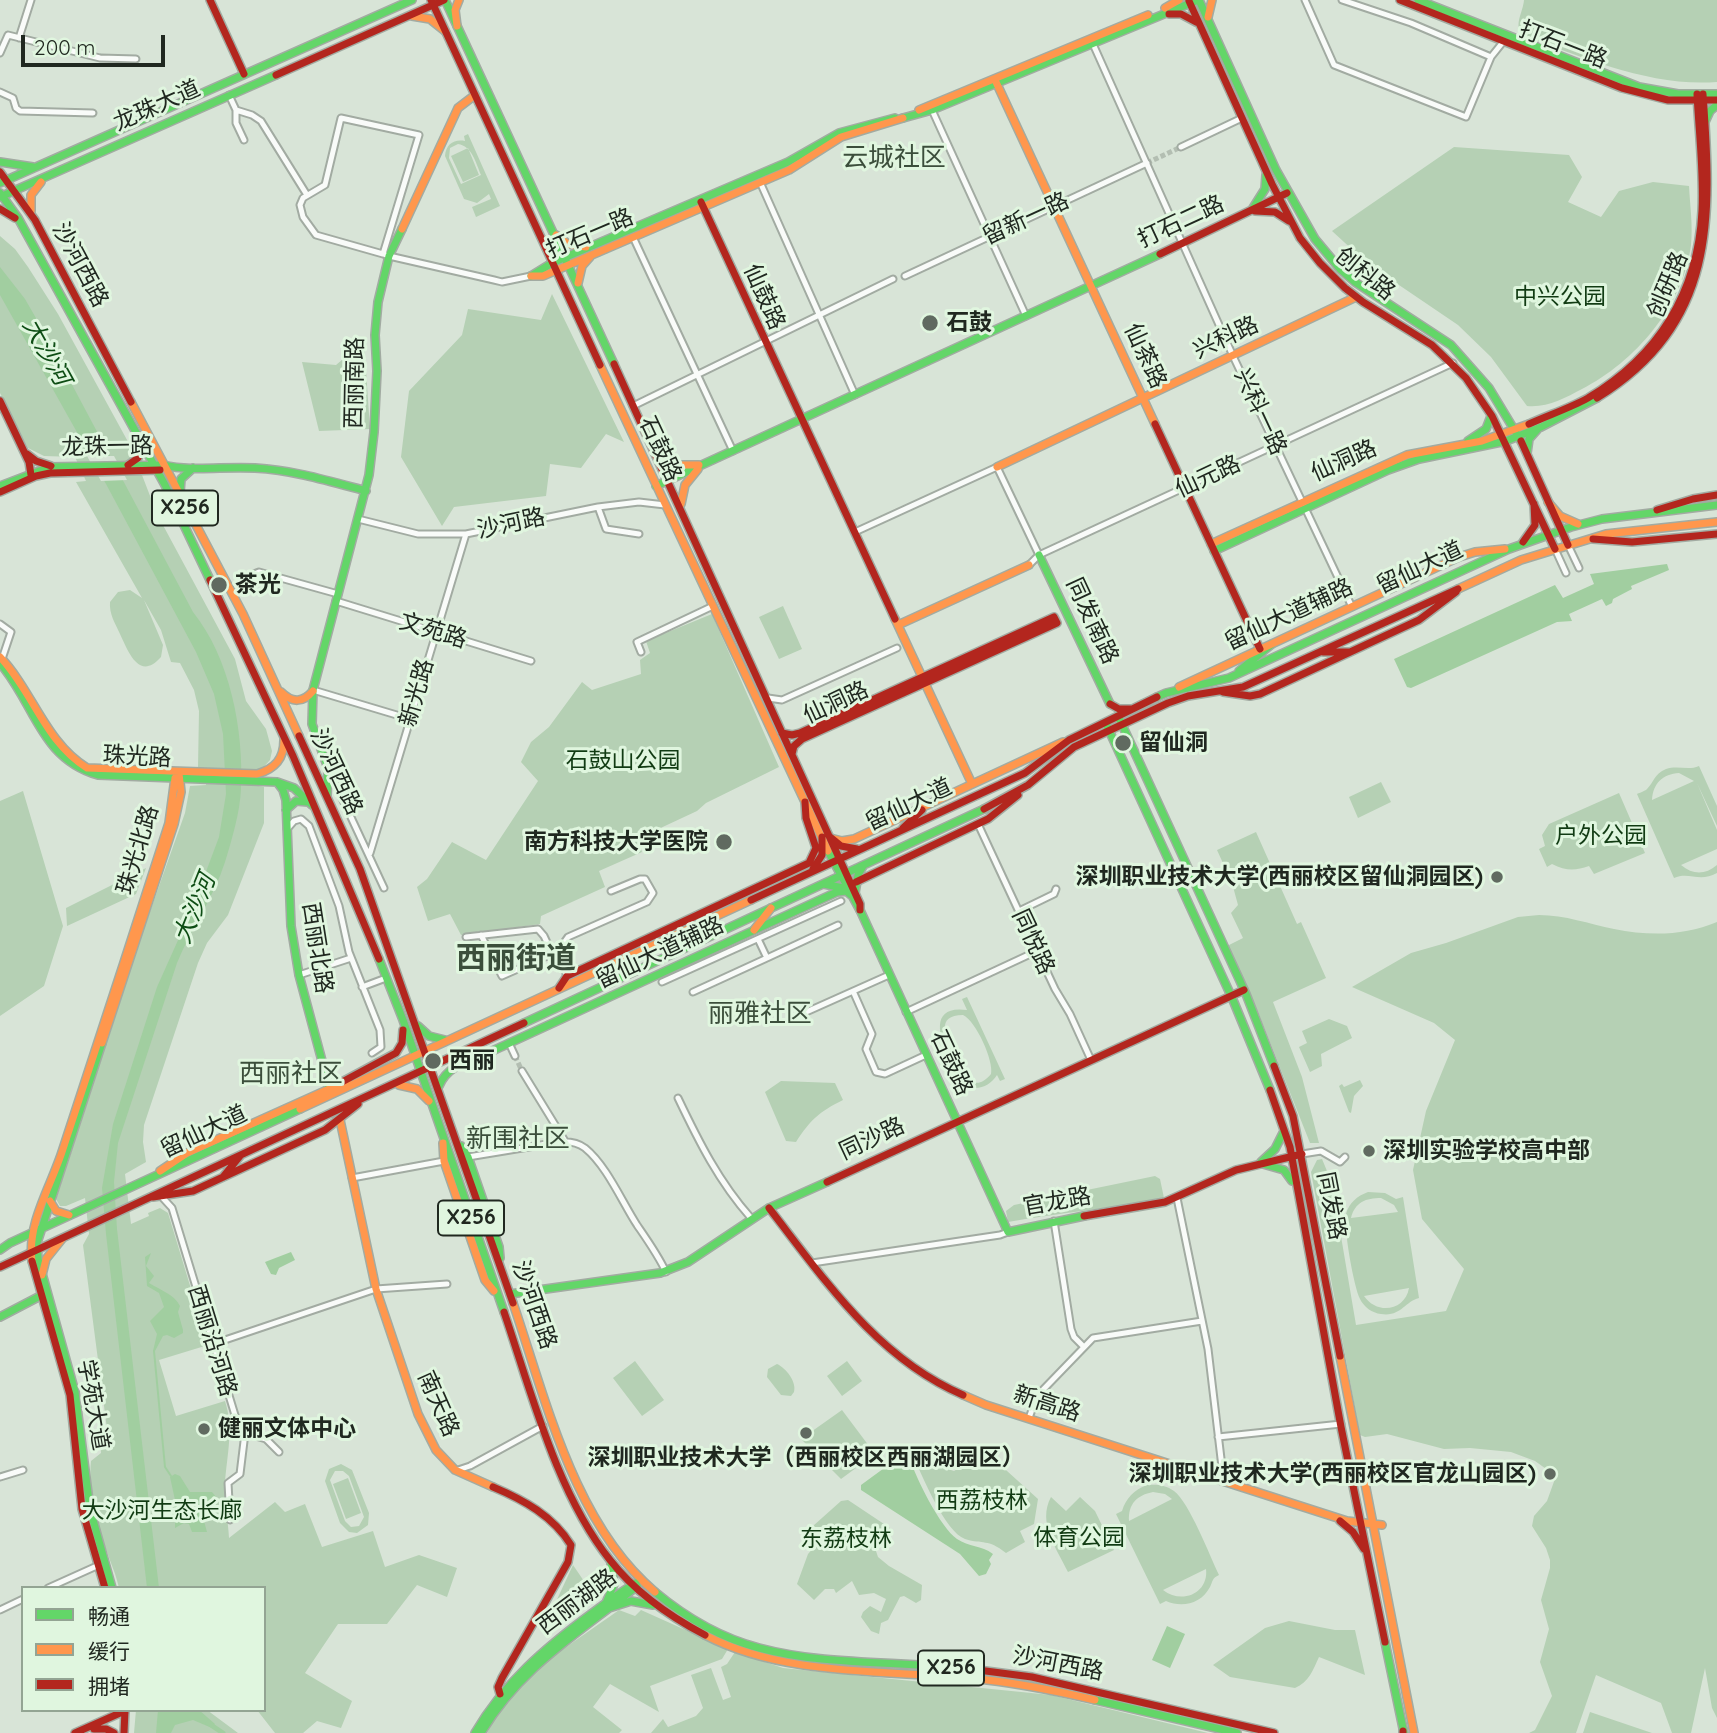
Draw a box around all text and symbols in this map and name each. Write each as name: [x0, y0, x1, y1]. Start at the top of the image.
street label: 打石一路: [1515, 16, 1611, 74]
scale bar: [24, 21, 168, 65]
text: 200 m: [34, 34, 96, 60]
street label: 龙珠大道: [109, 75, 205, 137]
district label: 云城社区: [842, 142, 946, 174]
street label: 留新一路: [978, 187, 1074, 251]
street label: 打石二路: [1133, 190, 1229, 254]
street label: 打石一路: [542, 203, 638, 265]
street label: 沙河西路: [46, 218, 114, 312]
street label: 创科路: [1330, 242, 1400, 306]
street label: 创研路: [1642, 248, 1694, 322]
street label: 仙鼓路: [737, 260, 791, 334]
park label: 中兴公园: [1514, 283, 1606, 311]
place label: 石鼓: [946, 309, 992, 337]
street label: 兴科路: [1189, 311, 1263, 365]
marker: 石鼓: [920, 313, 940, 333]
water label: 大沙河: [16, 314, 76, 390]
street label: 仙茶路: [1118, 319, 1172, 393]
street label: 西丽南路: [340, 337, 370, 429]
street label: 兴科一路: [1228, 364, 1292, 460]
street label: 石鼓路: [633, 412, 687, 486]
street label: 龙珠一路: [61, 432, 153, 462]
street label: 仙洞路: [1307, 434, 1381, 488]
street label: 仙元路: [1171, 450, 1245, 504]
road number: X256: [152, 490, 218, 526]
street label: 沙河路: [474, 503, 548, 545]
street label: 留仙大道: [1372, 536, 1468, 600]
place label: 茶光: [235, 571, 281, 599]
street label: 同发南路: [1060, 573, 1124, 669]
street label: 留仙大道辅路: [1221, 573, 1357, 657]
marker: 茶光: [209, 575, 229, 595]
street label: 文苑路: [396, 608, 470, 654]
street label: 新光路: [394, 656, 440, 730]
street label: 仙洞路: [799, 676, 873, 730]
street label: 沙河西路: [304, 724, 368, 820]
place label: 留仙洞: [1139, 729, 1208, 757]
marker: 留仙洞: [1113, 733, 1133, 753]
street label: 珠光路: [102, 741, 172, 773]
park label: 石鼓山公园: [566, 747, 680, 775]
street label: 留仙大道: [861, 773, 957, 837]
street label: 珠光北路: [111, 802, 165, 898]
park label: 户外公园: [1555, 822, 1647, 850]
place label: 南方科技大学医院: [524, 828, 708, 856]
marker: 南方科技大学医院: [714, 832, 734, 852]
place label: 深圳职业技术大学(西丽校区留仙洞园区): [1076, 863, 1483, 891]
marker: 深圳职业技术大学(西丽校区留仙洞园区): [1489, 869, 1505, 885]
water label: 大沙河: [168, 870, 222, 948]
street label: 西丽北路: [296, 900, 338, 996]
street label: 同悦路: [1006, 905, 1060, 979]
street label: 留仙大道辅路: [592, 911, 728, 995]
district label: 西丽街道: [456, 941, 576, 977]
district label: 丽雅社区: [708, 998, 812, 1030]
street label: 石鼓路: [924, 1026, 978, 1100]
place label: 西丽: [449, 1047, 495, 1075]
marker: 西丽: [423, 1051, 443, 1071]
district label: 西丽社区: [239, 1058, 343, 1090]
street label: 留仙大道: [156, 1100, 252, 1164]
street label: 同沙路: [835, 1112, 909, 1166]
district label: 新围社区: [466, 1123, 570, 1155]
place label: 深圳实验学校高中部: [1383, 1137, 1590, 1165]
marker: 深圳实验学校高中部: [1361, 1143, 1377, 1159]
street label: 同发路: [1311, 1170, 1351, 1242]
street label: 官龙路: [1021, 1182, 1093, 1222]
road number: X256: [438, 1200, 504, 1236]
street label: 沙河西路: [506, 1257, 562, 1353]
street label: 西丽沿河路: [182, 1282, 242, 1400]
street label: 学苑大道: [71, 1357, 115, 1453]
street label: 南天路: [411, 1367, 465, 1441]
street label: 新高路: [1010, 1380, 1084, 1428]
place label: 健丽文体中心: [218, 1415, 356, 1443]
marker: 健丽文体中心: [196, 1421, 212, 1437]
marker: 深圳职业技术大学（西丽校区西丽湖园区）: [798, 1425, 814, 1441]
place label: 深圳职业技术大学（西丽校区西丽湖园区）: [588, 1444, 1024, 1472]
place label: 深圳职业技术大学(西丽校区官龙山园区): [1129, 1460, 1536, 1488]
marker: 深圳职业技术大学(西丽校区官龙山园区): [1542, 1466, 1558, 1482]
park label: 西荔枝林: [936, 1487, 1028, 1515]
park label: 大沙河生态长廊: [82, 1497, 242, 1525]
park label: 体育公园: [1033, 1524, 1125, 1552]
park label: 东荔枝林: [800, 1525, 892, 1553]
street label: 西丽湖路: [532, 1563, 622, 1641]
legend: [21, 1586, 266, 1712]
text: 畅通: [88, 1603, 130, 1629]
text: 缓行: [88, 1638, 130, 1664]
street label: 沙河西路: [1010, 1642, 1106, 1686]
road number: X256: [918, 1650, 984, 1686]
text: 拥堵: [88, 1673, 130, 1699]

